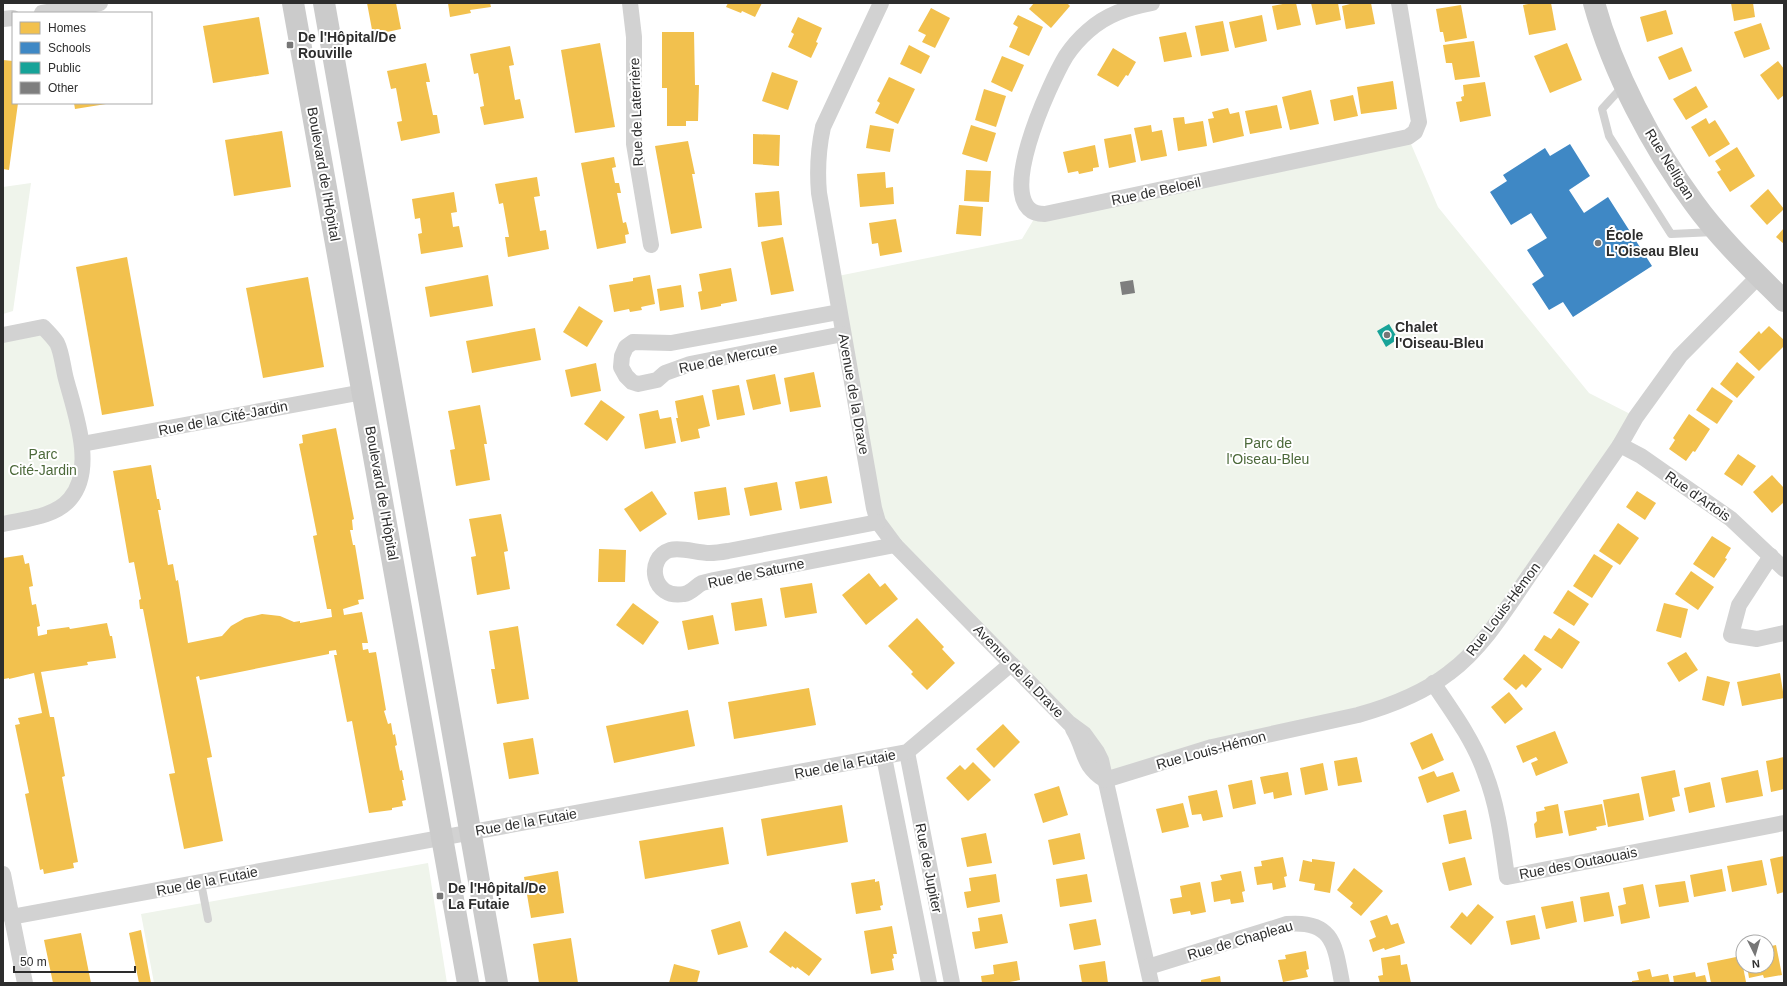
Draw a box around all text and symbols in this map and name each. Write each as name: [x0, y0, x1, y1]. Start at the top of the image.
legend: [12, 12, 152, 104]
text: Homes: [48, 21, 86, 35]
place label: De l'Hôpital/De Rouville: [298, 29, 396, 61]
marker: De l'Hôpital/De Rouville: [285, 40, 295, 50]
text: Schools: [48, 41, 91, 55]
street label: Rue de Laterrière: [626, 57, 646, 167]
text: Public: [48, 61, 81, 75]
text: Other: [48, 81, 78, 95]
street label: Boulevard de l'Hôpital: [304, 106, 344, 242]
street label: Rue Nelligan: [1642, 126, 1698, 202]
street label: Rue de Beloeil: [1110, 174, 1202, 208]
place label: École L'Oiseau Bleu: [1606, 227, 1699, 259]
marker: École L'Oiseau Bleu: [1593, 238, 1603, 248]
place label: Chalet l'Oiseau-Bleu: [1395, 319, 1484, 351]
marker: Chalet l'Oiseau-Bleu: [1382, 330, 1392, 340]
street label: Avenue de la Drave: [835, 332, 873, 456]
street label: Rue de Mercure: [677, 340, 779, 376]
street label: Rue de la Cité-Jardin: [157, 398, 289, 438]
street label: Boulevard de l'Hôpital: [362, 425, 402, 561]
park label: Parc de l'Oiseau-Bleu: [1227, 435, 1309, 467]
park label: Parc Cité-Jardin: [9, 446, 77, 478]
street label: Rue d'Artois: [1662, 468, 1734, 524]
street label: Rue de Saturne: [706, 555, 806, 591]
street label: Rue Louis-Hémon: [1463, 559, 1543, 659]
street label: Avenue de la Drave: [971, 621, 1068, 721]
street label: Rue Louis-Hémon: [1154, 728, 1268, 772]
street label: Rue de la Futaie: [793, 746, 897, 782]
street label: Rue de la Futaie: [474, 805, 578, 839]
street label: Rue de Jupiter: [912, 822, 946, 915]
street label: Rue des Outaouais: [1518, 844, 1638, 882]
street label: Rue de la Futaie: [155, 863, 259, 899]
place label: De l'Hôpital/De La Futaie: [448, 880, 546, 912]
marker: De l'Hôpital/De La Futaie: [435, 891, 445, 901]
street label: Rue de Chapleau: [1185, 917, 1295, 963]
north arrow: [1735, 934, 1775, 974]
scale bar: [14, 948, 135, 974]
text: 50 m: [20, 955, 47, 969]
text: N: [1751, 958, 1760, 970]

